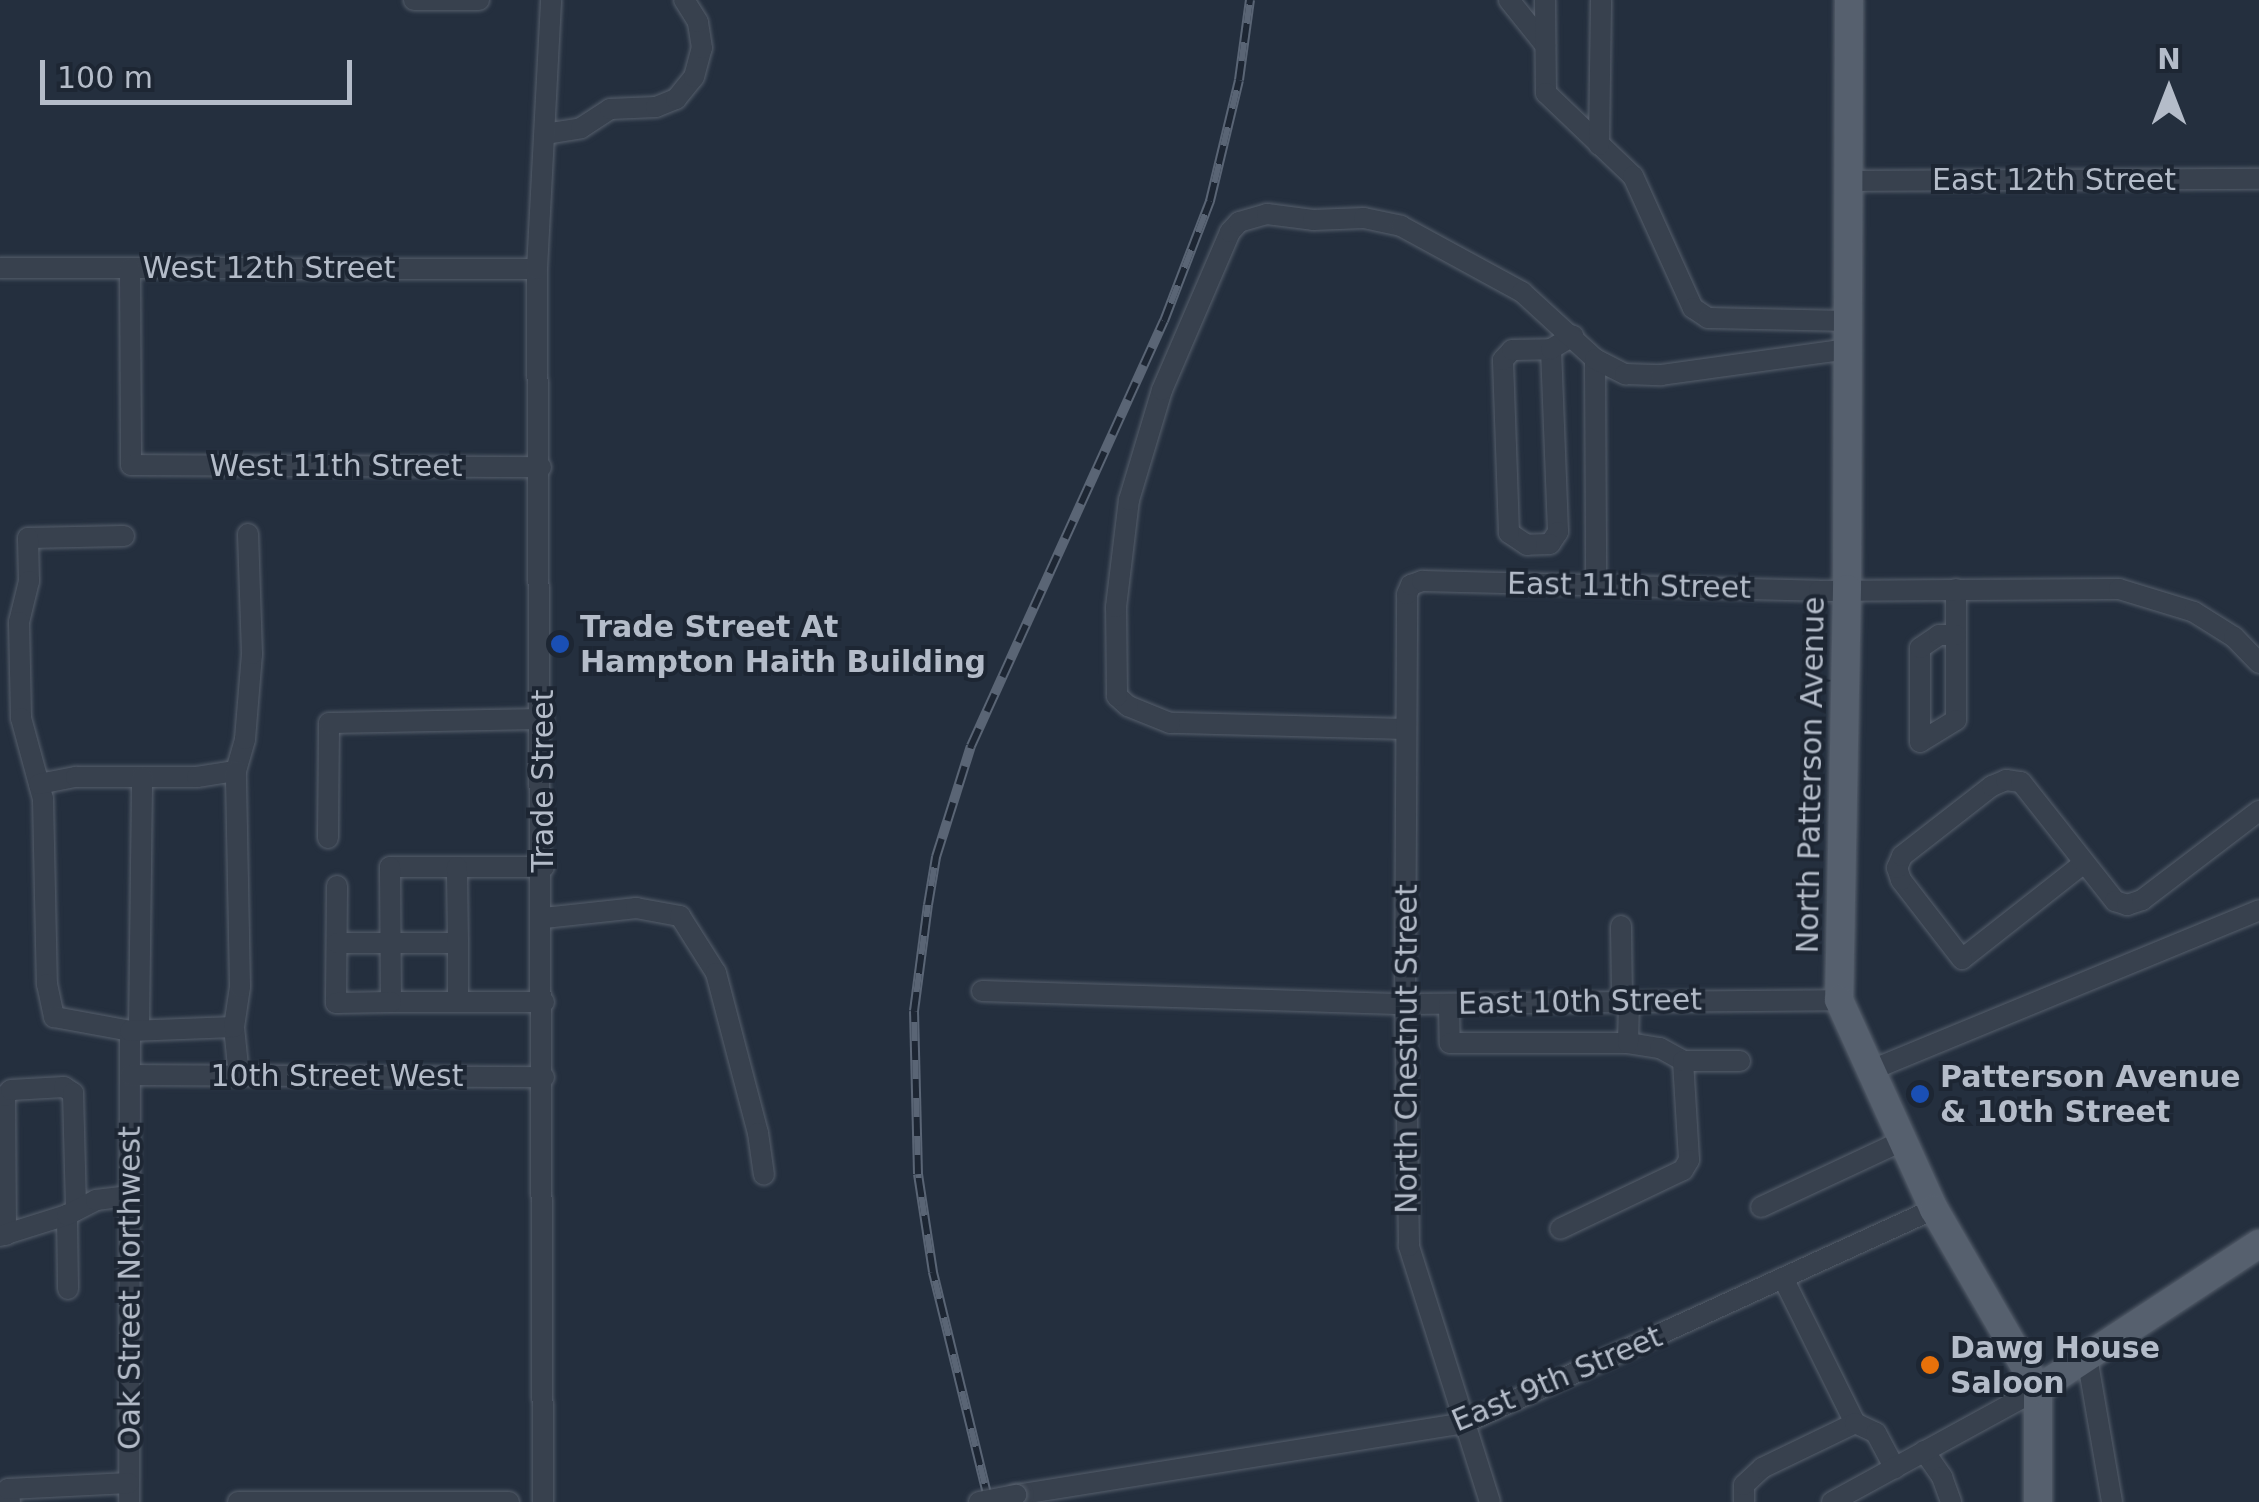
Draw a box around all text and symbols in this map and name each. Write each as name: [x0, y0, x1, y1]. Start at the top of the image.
scale bar: [45, 40, 358, 102]
north arrow: [2119, 40, 2219, 140]
text: N: [2157, 43, 2181, 76]
text: 100 m: [57, 60, 153, 95]
street label: East 12th Street: [1932, 162, 2176, 198]
street label: West 12th Street: [143, 250, 395, 286]
street label: West 11th Street: [210, 448, 462, 484]
street label: East 11th Street: [1507, 566, 1751, 606]
street label: North Patterson Avenue: [1790, 596, 1832, 954]
place label: Trade Street At Hampton Haith Building: [580, 609, 986, 680]
marker: Trade Street At Hampton Haith Building: [549, 633, 571, 655]
street label: Trade Street: [525, 690, 561, 872]
street label: North Chestnut Street: [1389, 884, 1425, 1214]
street label: East 10th Street: [1458, 982, 1702, 1022]
street label: 10th Street West: [211, 1058, 463, 1094]
place label: Patterson Avenue & 10th Street: [1940, 1059, 2241, 1130]
marker: Patterson Avenue & 10th Street: [1909, 1083, 1931, 1105]
street label: Oak Street Northwest: [112, 1126, 148, 1450]
street label: East 9th Street: [1446, 1319, 1668, 1439]
place label: Dawg House Saloon: [1950, 1330, 2160, 1400]
marker: Dawg House Saloon: [1919, 1354, 1941, 1376]

